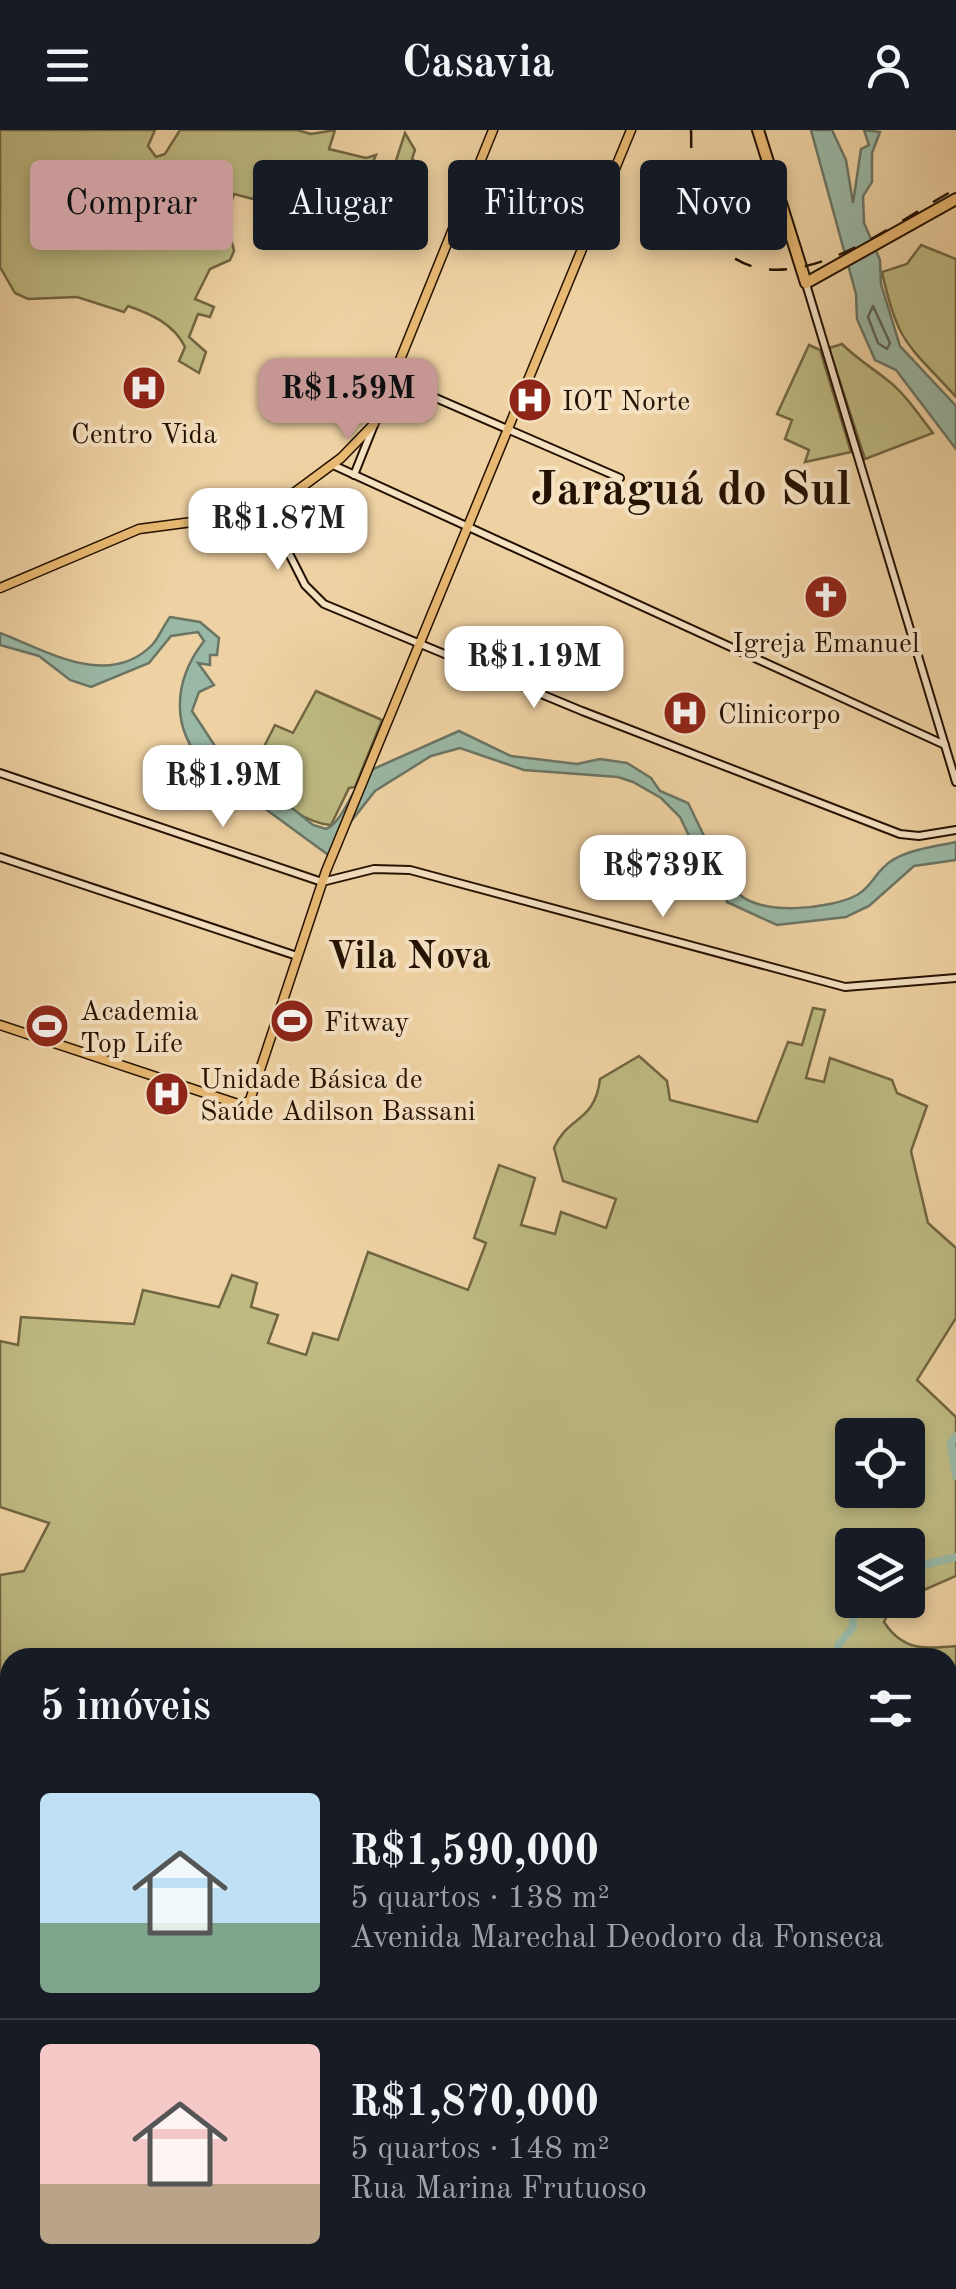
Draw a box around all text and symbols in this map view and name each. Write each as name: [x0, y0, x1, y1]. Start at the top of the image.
icon: menu: [40, 38, 95, 93]
icon: person: [861, 38, 916, 93]
text: Casavia: [402, 42, 554, 87]
chip: Comprar: [30, 160, 233, 250]
chip: Alugar: [253, 160, 428, 250]
chip: Filtros: [448, 160, 620, 250]
chip: Novo: [640, 160, 787, 250]
pin: R$1.59M: [256, 358, 440, 443]
hospital icon: Centro Vida: [121, 365, 167, 411]
text: R$1.59M: [280, 374, 416, 406]
hospital icon: IOT Norte: [507, 377, 553, 423]
place label: IOT Norte: [562, 389, 690, 417]
place label: Centro Vida: [71, 422, 217, 450]
district label: Jaraguá do Sul: [531, 467, 851, 515]
pin: R$1.87M: [186, 488, 370, 573]
text: R$1.87M: [210, 504, 346, 536]
church icon: Igreja Emanuel: [803, 574, 849, 620]
pin: R$1.19M: [442, 626, 626, 711]
place label: Igreja Emanuel: [732, 631, 920, 659]
text: R$1.19M: [466, 642, 602, 674]
hospital icon: Clinicorpo: [662, 690, 708, 736]
place label: Clinicorpo: [718, 702, 841, 730]
pin: R$1.9M: [142, 745, 304, 830]
text: R$1.9M: [165, 761, 281, 793]
pin: R$739K: [582, 835, 744, 920]
text: R$739K: [602, 851, 724, 883]
district label: Vila Nova: [327, 939, 491, 977]
sports icon: Fitway: [269, 998, 315, 1044]
place label: Academia Top Life: [80, 999, 199, 1059]
sports icon: Academia Top Life: [24, 1003, 70, 1049]
place label: Fitway: [324, 1010, 410, 1038]
place label: Unidade Básica de Saúde Adilson Bassani: [200, 1067, 476, 1127]
hospital icon: Unidade Básica de Saúde Adilson Bassani: [144, 1071, 190, 1117]
map controls: [835, 1418, 925, 1618]
button: locate: [835, 1418, 925, 1508]
button: layers: [835, 1528, 925, 1618]
icon: filters: [863, 1681, 918, 1736]
text: 5 imóveis: [40, 1687, 211, 1729]
text: R$1,590,000: [350, 1832, 599, 1874]
icon: home: [120, 1833, 240, 1953]
text: 5 quartos · 138 m²: [350, 1883, 610, 1915]
text: Avenida Marechal Deodoro da Fonseca: [350, 1923, 884, 1955]
text: R$1,870,000: [350, 2083, 599, 2125]
icon: home: [120, 2084, 240, 2204]
text: 5 quartos · 148 m²: [350, 2134, 610, 2166]
text: Rua Marina Frutuoso: [350, 2174, 647, 2206]

